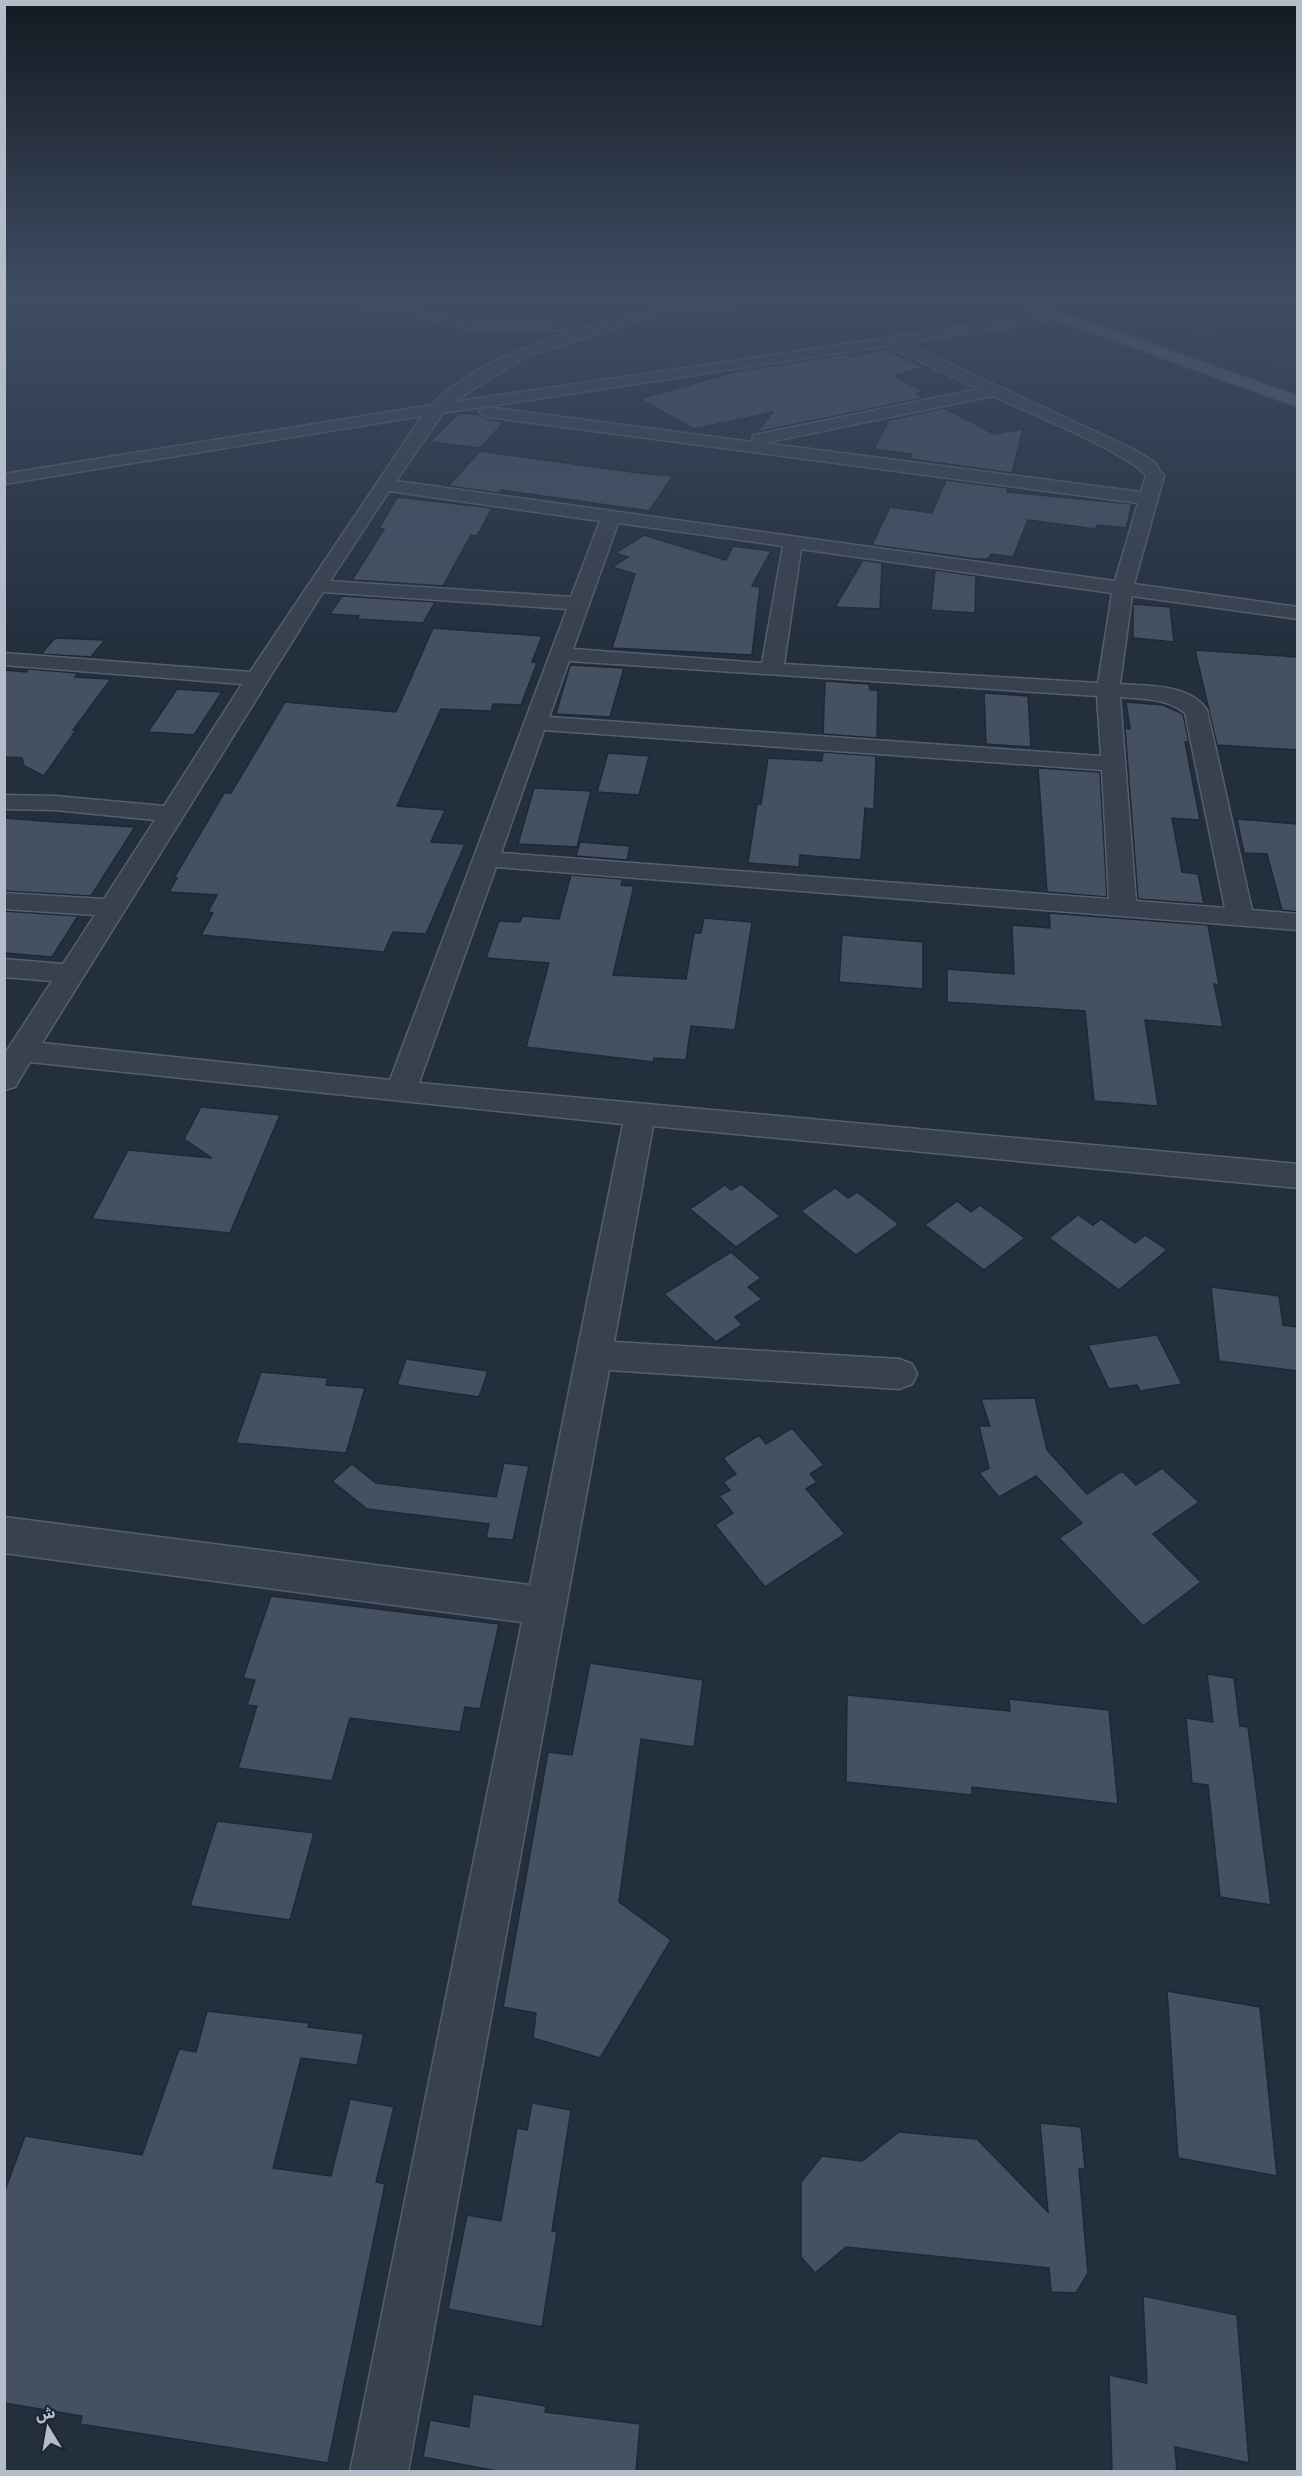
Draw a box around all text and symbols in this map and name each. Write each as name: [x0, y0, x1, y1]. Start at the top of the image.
north arrow: [18, 2398, 78, 2458]
text: ش: [33, 2403, 57, 2425]

